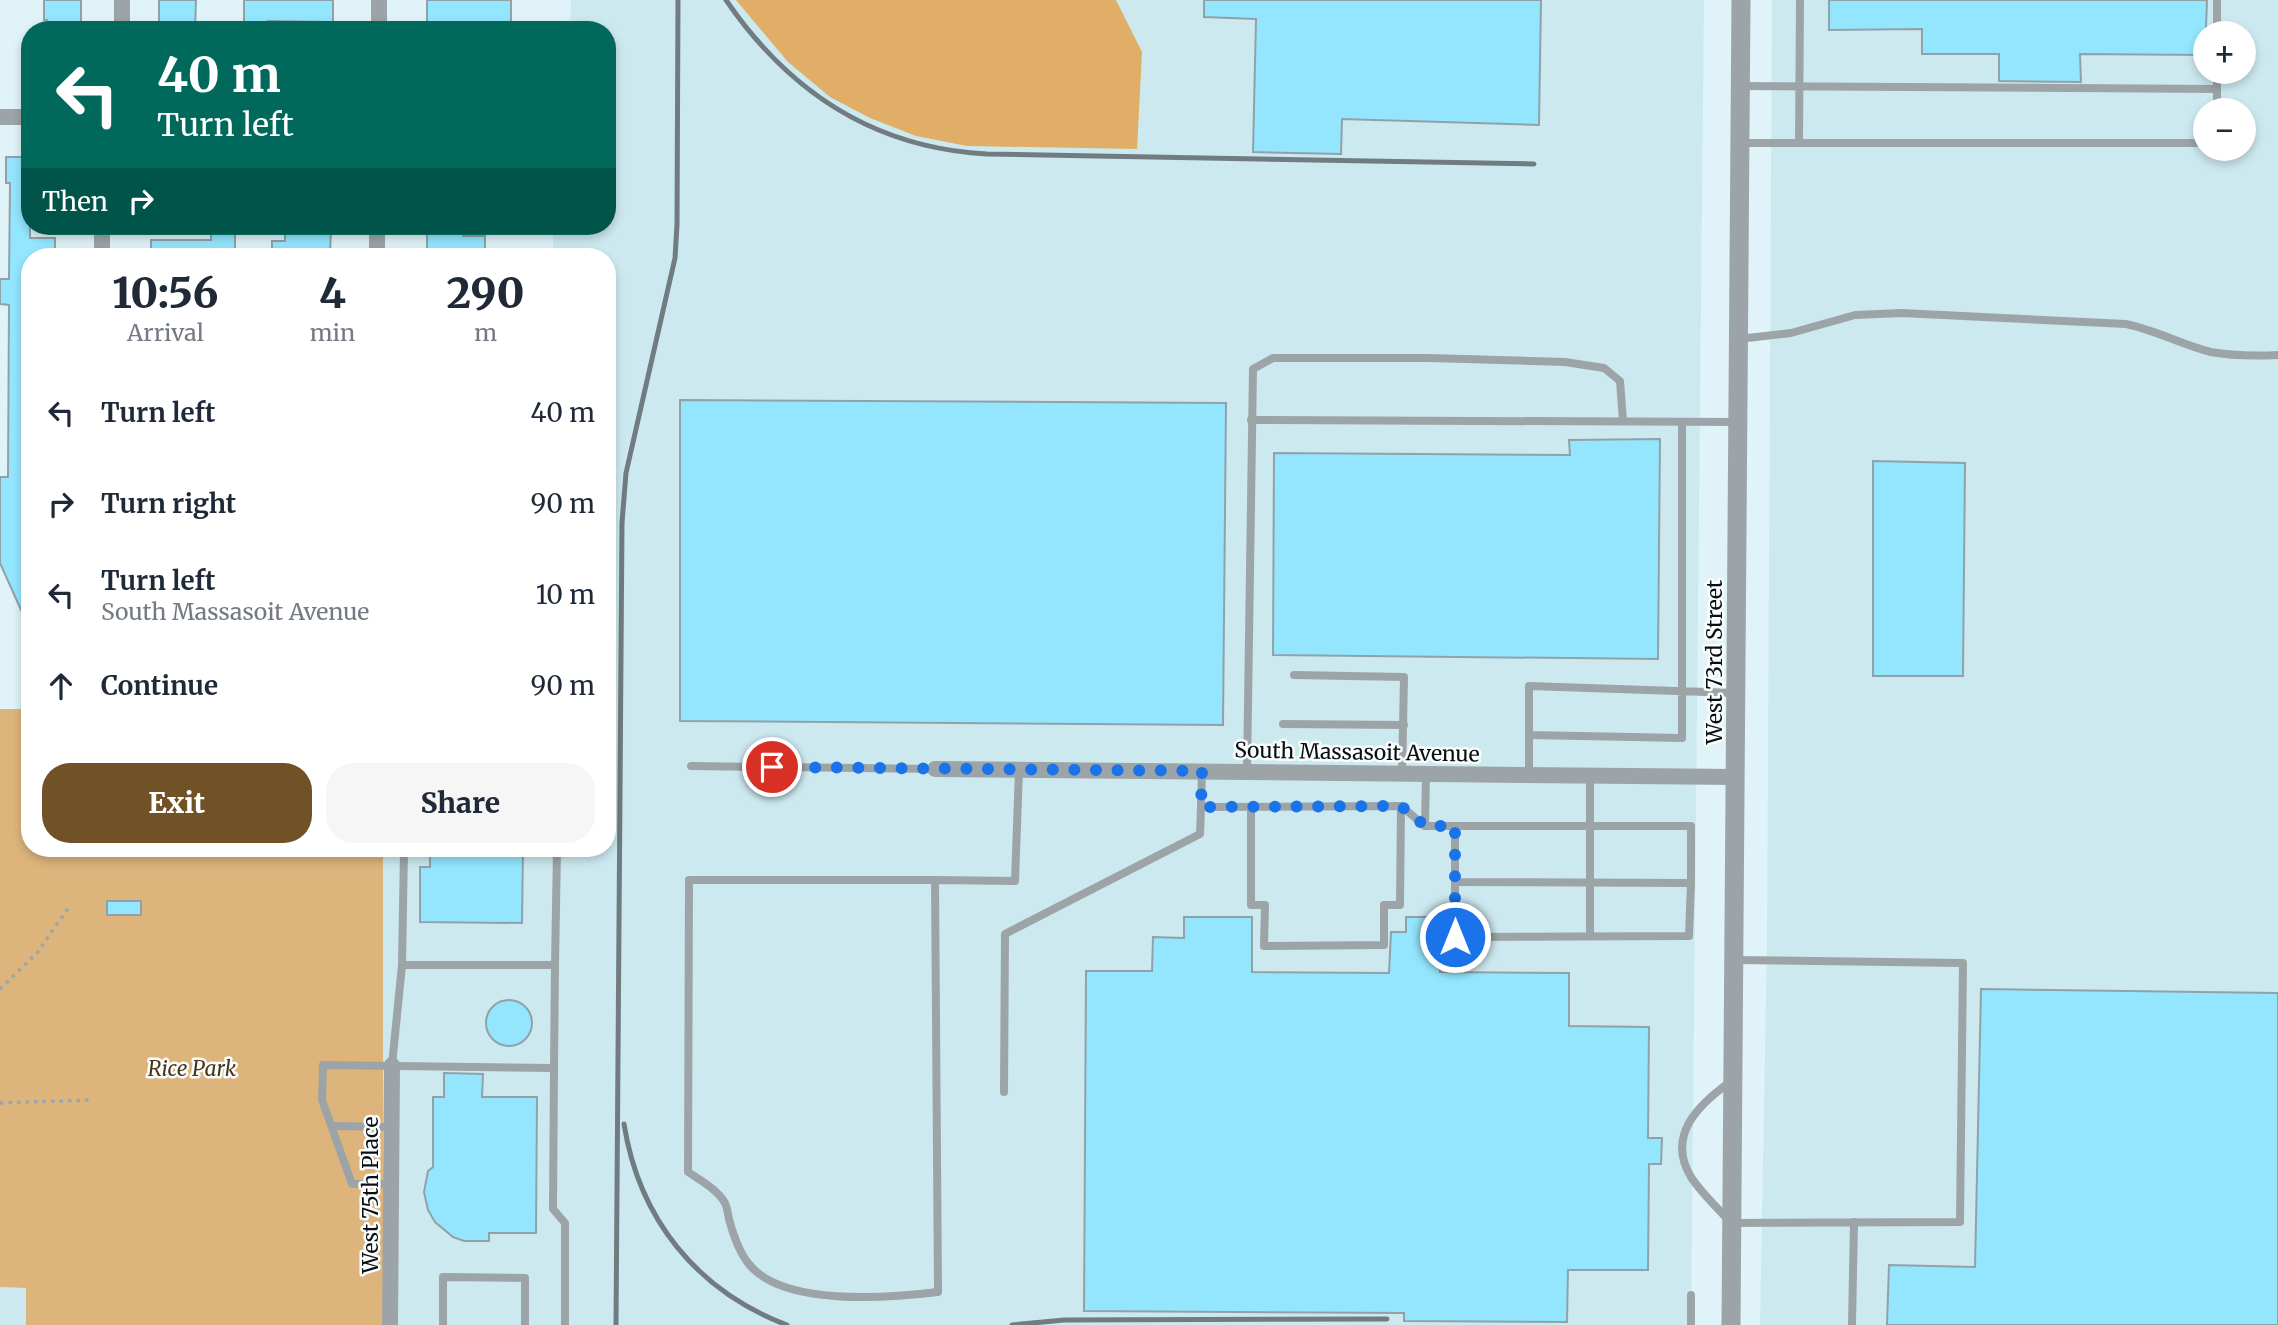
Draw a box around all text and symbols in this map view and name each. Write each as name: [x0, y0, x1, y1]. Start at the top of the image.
map controls: [2193, 21, 2256, 161]
button: +: [2193, 21, 2256, 84]
text: 40 m: [157, 44, 281, 105]
icon: left: [42, 49, 133, 140]
button: −: [2193, 98, 2256, 161]
text: Turn left: [157, 105, 294, 145]
icon: right: [122, 182, 160, 220]
text: Then: [42, 185, 108, 218]
text: 10:56: [112, 267, 218, 319]
text: 4: [319, 267, 346, 319]
text: 290: [447, 267, 525, 319]
text: Arrival: [127, 318, 204, 347]
text: min: [310, 318, 355, 347]
text: m: [474, 318, 497, 347]
icon: left: [42, 394, 80, 432]
text: Turn left: [101, 396, 215, 429]
text: 40 m: [531, 396, 595, 429]
icon: right: [42, 485, 80, 523]
text: Turn right: [101, 487, 236, 520]
text: 90 m: [531, 487, 595, 520]
text: Turn left: [101, 564, 215, 597]
icon: left: [42, 576, 80, 614]
text: 10 m: [536, 578, 595, 611]
street label: West 73rd Street: [1701, 580, 1728, 745]
text: South Massasoit Avenue: [101, 597, 369, 626]
icon: ahead: [42, 667, 80, 705]
text: Continue: [101, 669, 218, 702]
text: 90 m: [531, 669, 595, 702]
street label: South Massasoit Avenue: [1234, 736, 1480, 768]
pin: [742, 737, 802, 797]
icon: arrive: [753, 748, 791, 786]
button: Exit: [42, 763, 312, 843]
button: Share: [326, 763, 595, 843]
position arrow: [1418, 900, 1492, 974]
park label: Rice Park: [148, 1055, 237, 1082]
street label: West 75th Place: [357, 1116, 384, 1274]

